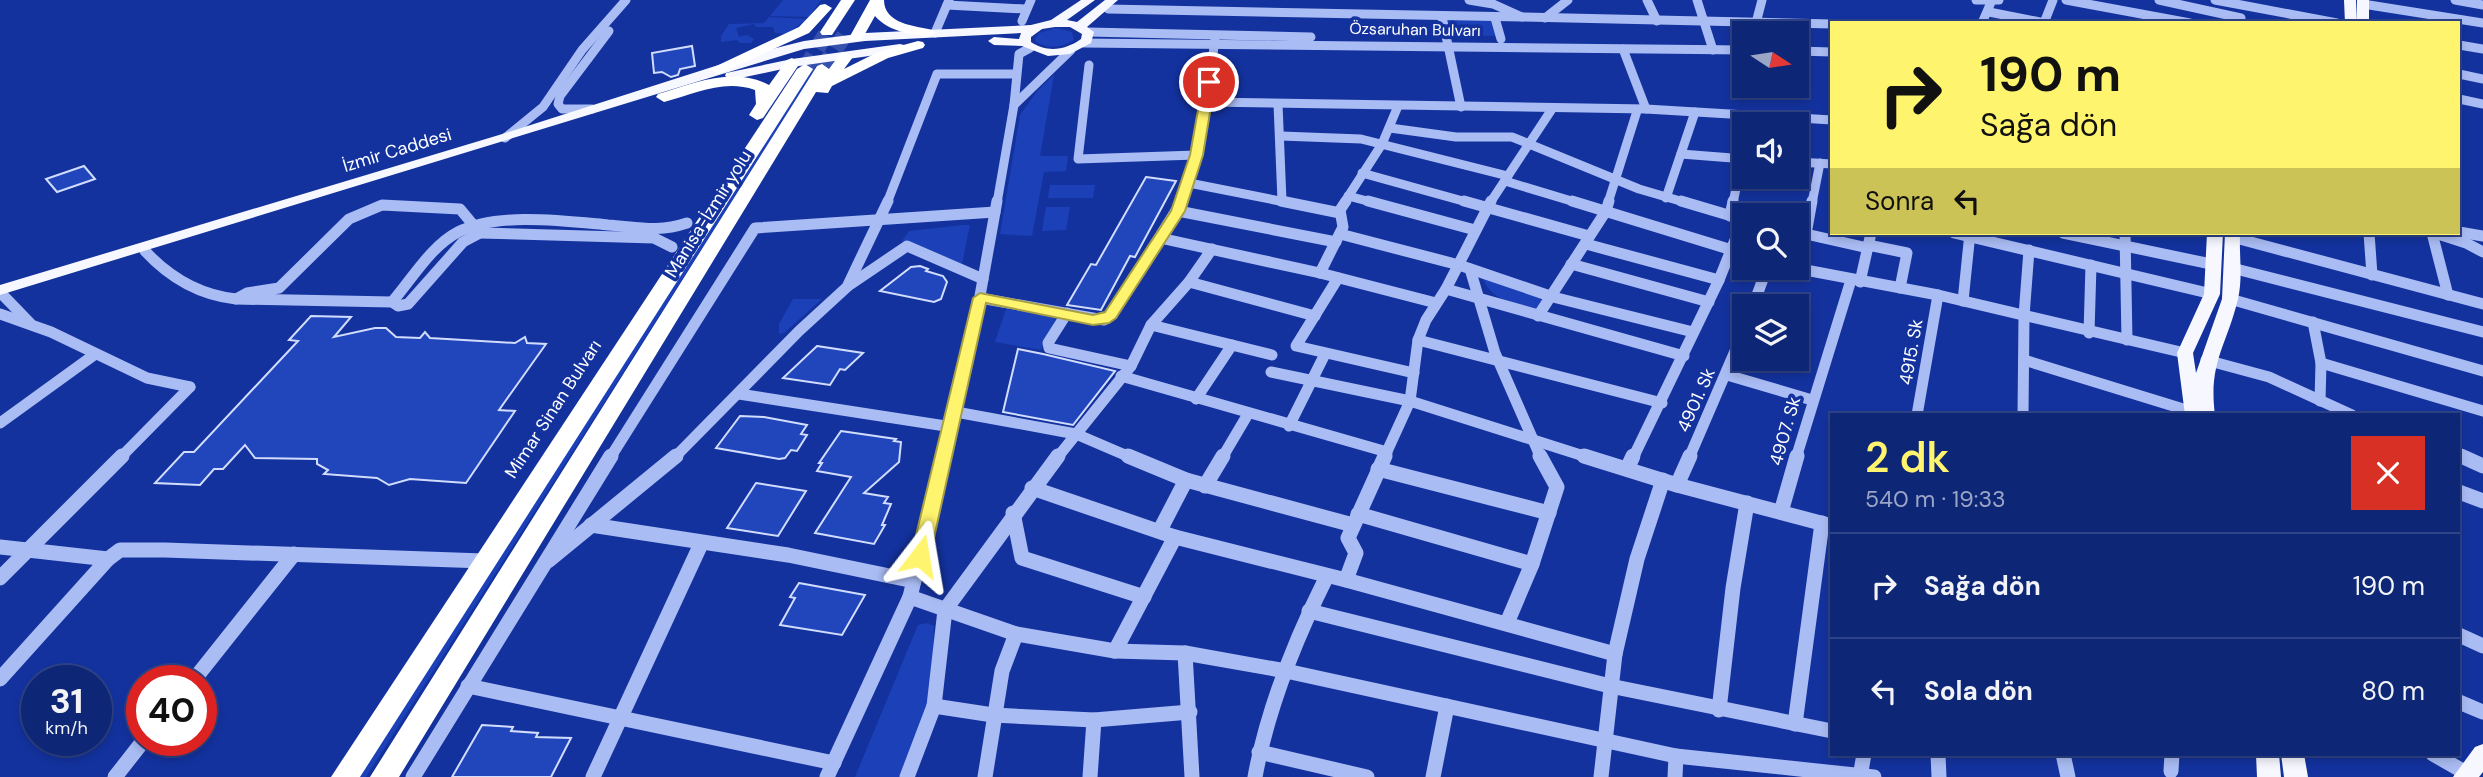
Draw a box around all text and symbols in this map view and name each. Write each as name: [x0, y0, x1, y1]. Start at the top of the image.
street label: Özsaruhan Bulvarı: [1349, 18, 1481, 41]
north arrow: [1732, 21, 1810, 98]
map controls: [1732, 21, 1809, 371]
text: 190 m: [1980, 42, 2121, 106]
icon: right: [1865, 49, 1956, 140]
pin: [1179, 52, 1239, 112]
icon: arrive: [1190, 63, 1228, 101]
text: Sağa dön: [1980, 104, 2117, 146]
button: sound: [1732, 112, 1809, 189]
street label: İzmir Caddesi: [340, 122, 454, 178]
street label: Manisa-İzmir yolu: [659, 146, 757, 282]
icon: left: [1948, 182, 1986, 220]
text: Sonra: [1865, 184, 1934, 218]
button: search: [1732, 203, 1809, 280]
button: layers: [1732, 294, 1809, 371]
street label: 4915. Sk: [1893, 317, 1929, 387]
street label: Mimar Sinan Bulvarı: [499, 335, 607, 483]
street label: 4901. Sk: [1671, 364, 1721, 436]
street label: 4907. Sk: [1764, 394, 1806, 468]
text: 2 dk: [1865, 430, 1950, 485]
button: close: [2351, 436, 2425, 510]
text: 540 m · 19:33: [1865, 484, 2006, 514]
position arrow: [883, 519, 957, 593]
icon: right: [1865, 567, 1903, 605]
text: Sağa dön: [1924, 569, 2041, 603]
text: 190 m: [2353, 569, 2425, 603]
speed limit sign: 40: [126, 665, 217, 756]
icon: left: [1865, 672, 1903, 710]
text: Sola dön: [1924, 674, 2033, 708]
text: 80 m: [2361, 674, 2425, 708]
text: 31: [50, 678, 83, 724]
text: km/h: [45, 716, 88, 740]

